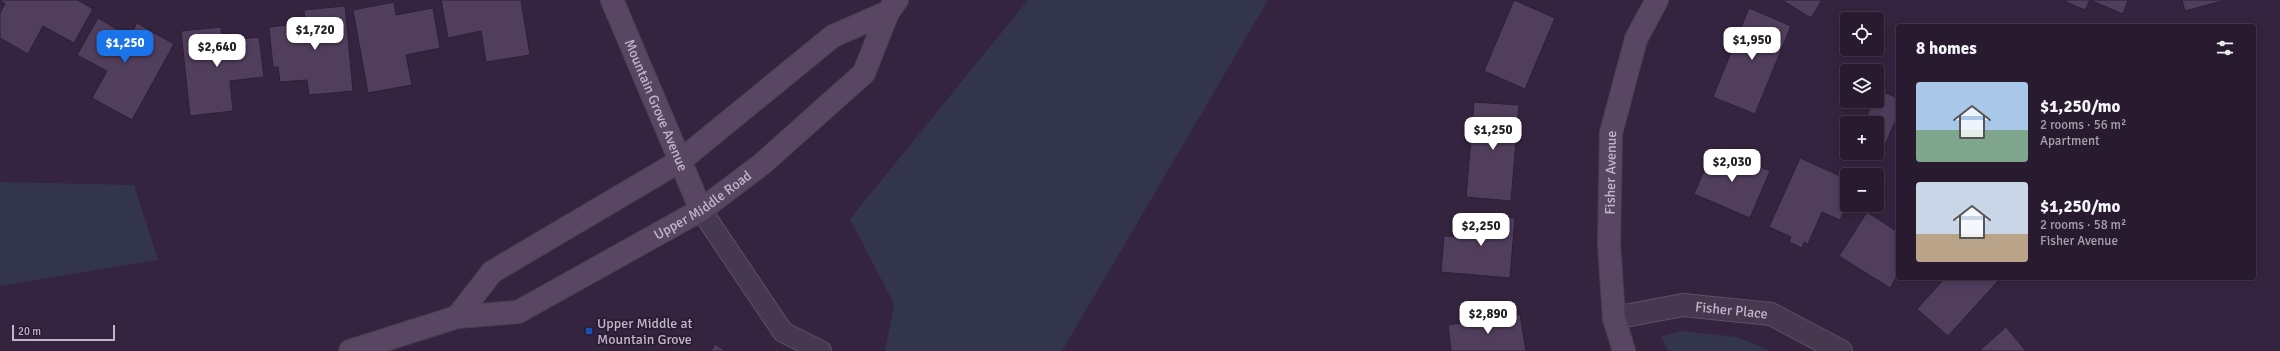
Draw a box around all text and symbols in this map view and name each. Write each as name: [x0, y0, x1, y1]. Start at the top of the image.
map controls: [1840, 12, 1884, 212]
button: locate: [1840, 12, 1884, 56]
pin: $1,720: [282, 17, 348, 51]
text: $1,720: [296, 22, 334, 38]
pin: $1,950: [1719, 27, 1785, 61]
pin: $1,250: [92, 30, 158, 64]
text: $1,950: [1733, 32, 1771, 48]
pin: $2,640: [184, 34, 250, 68]
text: $1,250: [106, 35, 144, 51]
street label: Mountain Grove Avenue: [621, 36, 692, 173]
icon: filters: [2214, 37, 2236, 59]
text: 8 homes: [1916, 38, 1977, 59]
text: $2,640: [198, 39, 236, 55]
button: layers: [1840, 64, 1884, 108]
text: $1,250/mo: [2040, 96, 2120, 117]
icon: home: [1948, 98, 1996, 146]
button: +: [1840, 116, 1884, 160]
pin: $1,250: [1460, 117, 1526, 151]
text: 2 rooms · 56 m²: [2040, 117, 2126, 133]
text: $1,250: [1474, 122, 1512, 138]
street label: Fisher Avenue: [1601, 131, 1620, 215]
text: Apartment: [2040, 133, 2100, 149]
pin: $2,030: [1699, 149, 1765, 183]
text: $2,030: [1713, 154, 1751, 170]
street label: Upper Middle Road: [651, 167, 755, 243]
button: −: [1840, 168, 1884, 212]
text: $1,250/mo: [2040, 196, 2120, 217]
icon: home: [1948, 198, 1996, 246]
pin: $2,250: [1448, 213, 1514, 247]
text: 2 rooms · 58 m²: [2040, 217, 2126, 233]
text: $2,250: [1462, 218, 1500, 234]
text: Fisher Avenue: [2040, 233, 2118, 249]
street label: Fisher Place: [1694, 298, 1769, 322]
pin: $2,890: [1455, 301, 1521, 335]
text: $2,890: [1469, 306, 1507, 322]
place label: Upper Middle at Mountain Grove: [597, 315, 692, 348]
scale bar: [12, 323, 115, 342]
text: 20 m: [18, 325, 41, 338]
marker: Upper Middle at Mountain Grove: [584, 326, 594, 336]

